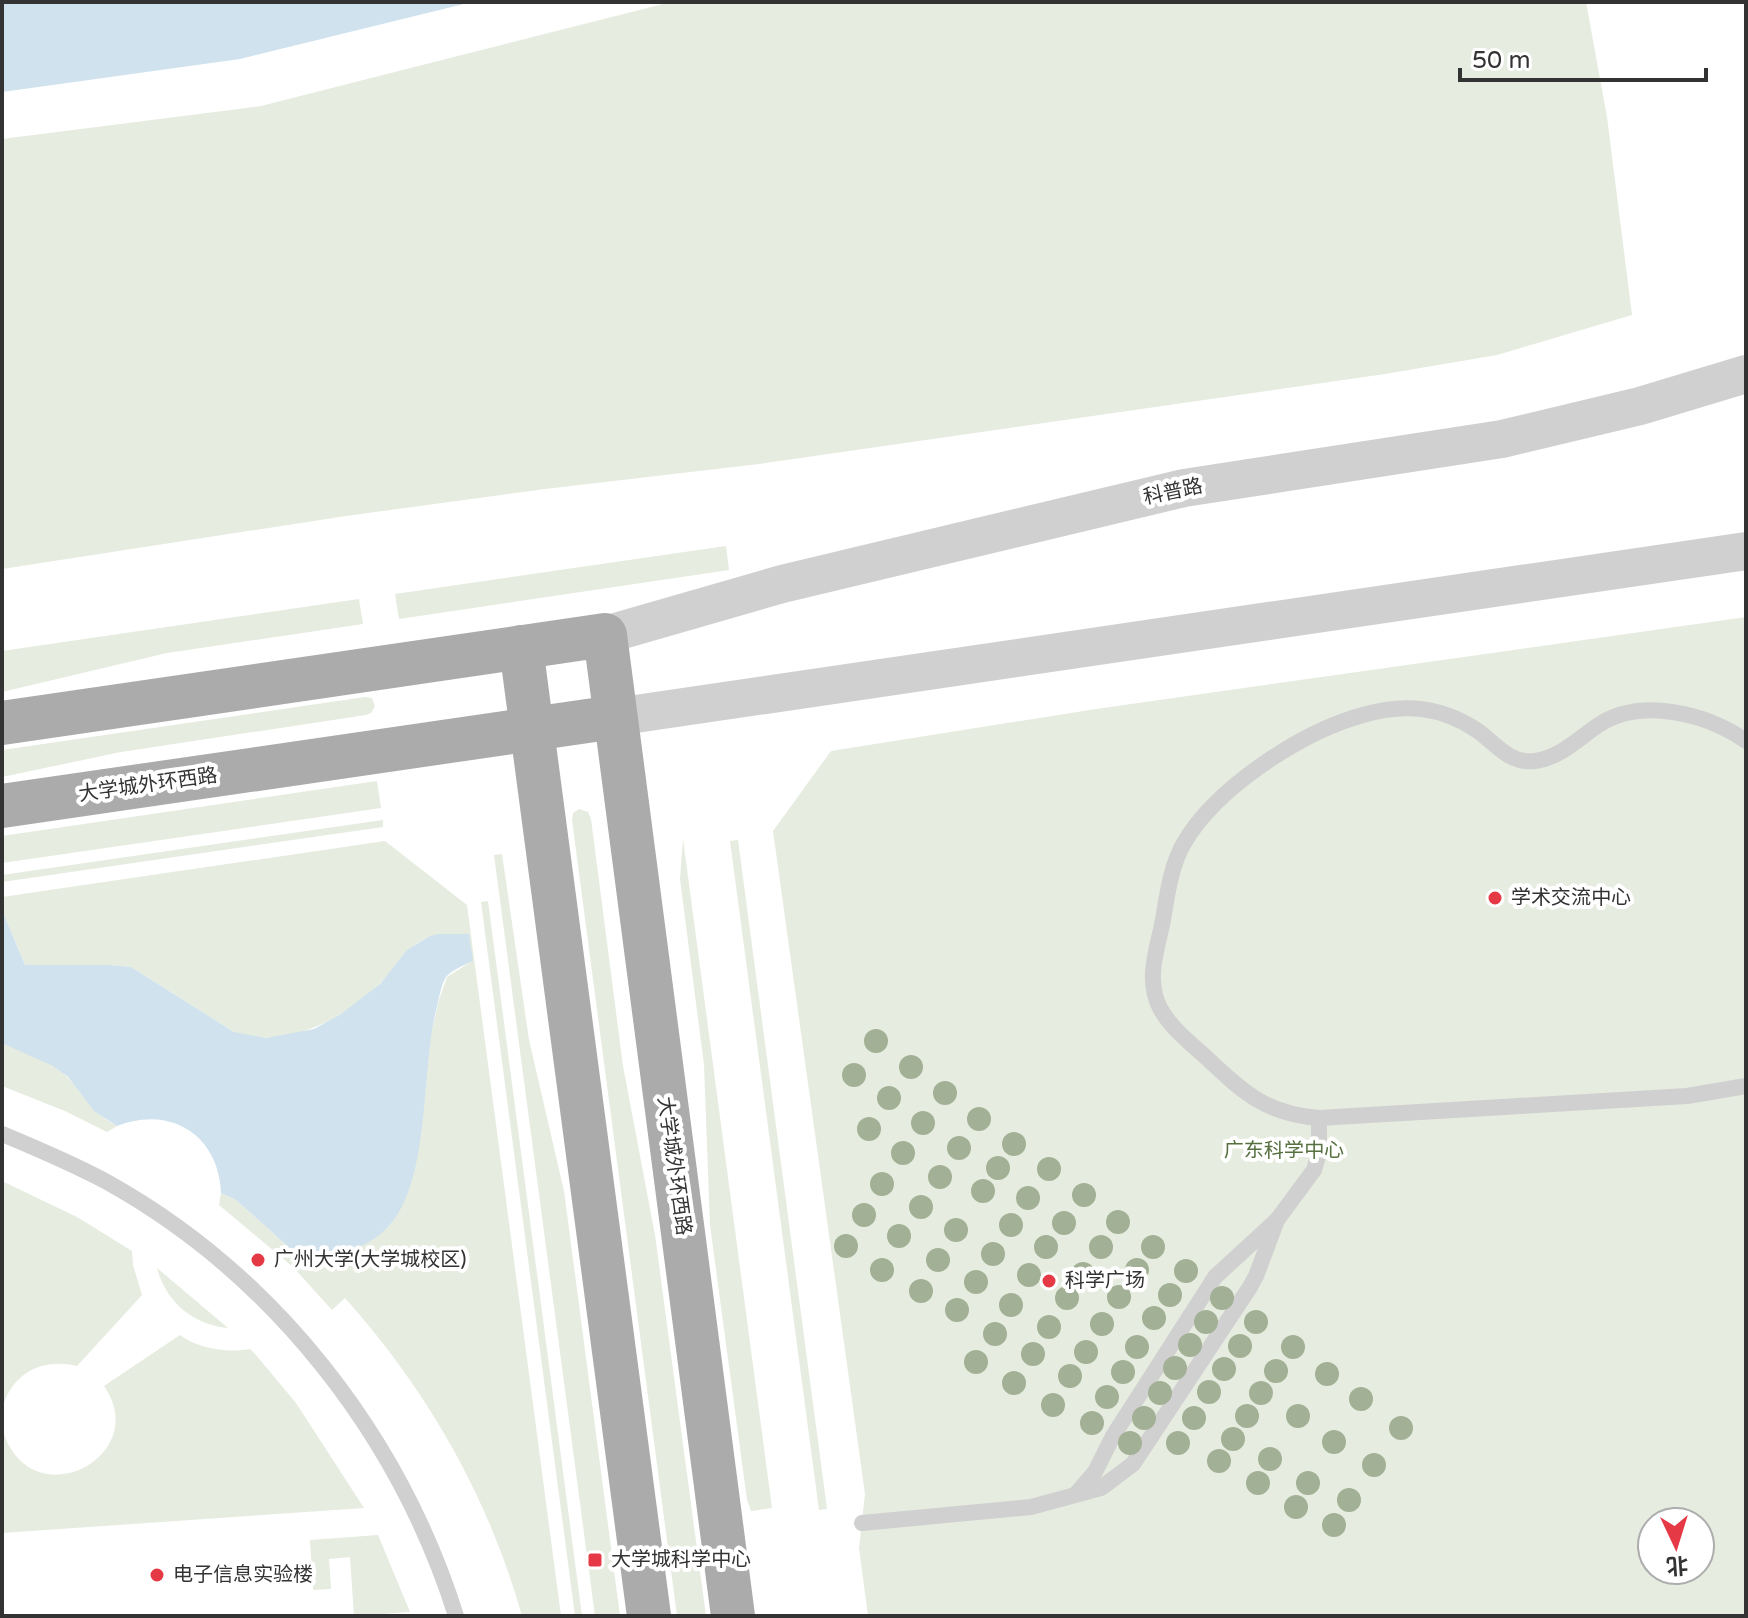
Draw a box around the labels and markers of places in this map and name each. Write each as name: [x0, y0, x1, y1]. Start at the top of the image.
place label: 学术交流中心: [1511, 886, 1631, 910]
marker: 学术交流中心: [1486, 889, 1504, 907]
place label: 广州大学(大学城校区): [274, 1248, 466, 1272]
marker: 广州大学(大学城校区): [249, 1251, 267, 1269]
place label: 科学广场: [1065, 1269, 1145, 1293]
marker: 科学广场: [1040, 1272, 1058, 1290]
place label: 大学城科学中心: [611, 1548, 751, 1572]
marker: 大学城科学中心: [586, 1551, 604, 1569]
place label: 电子信息实验楼: [173, 1563, 313, 1587]
marker: 电子信息实验楼: [148, 1566, 166, 1584]

